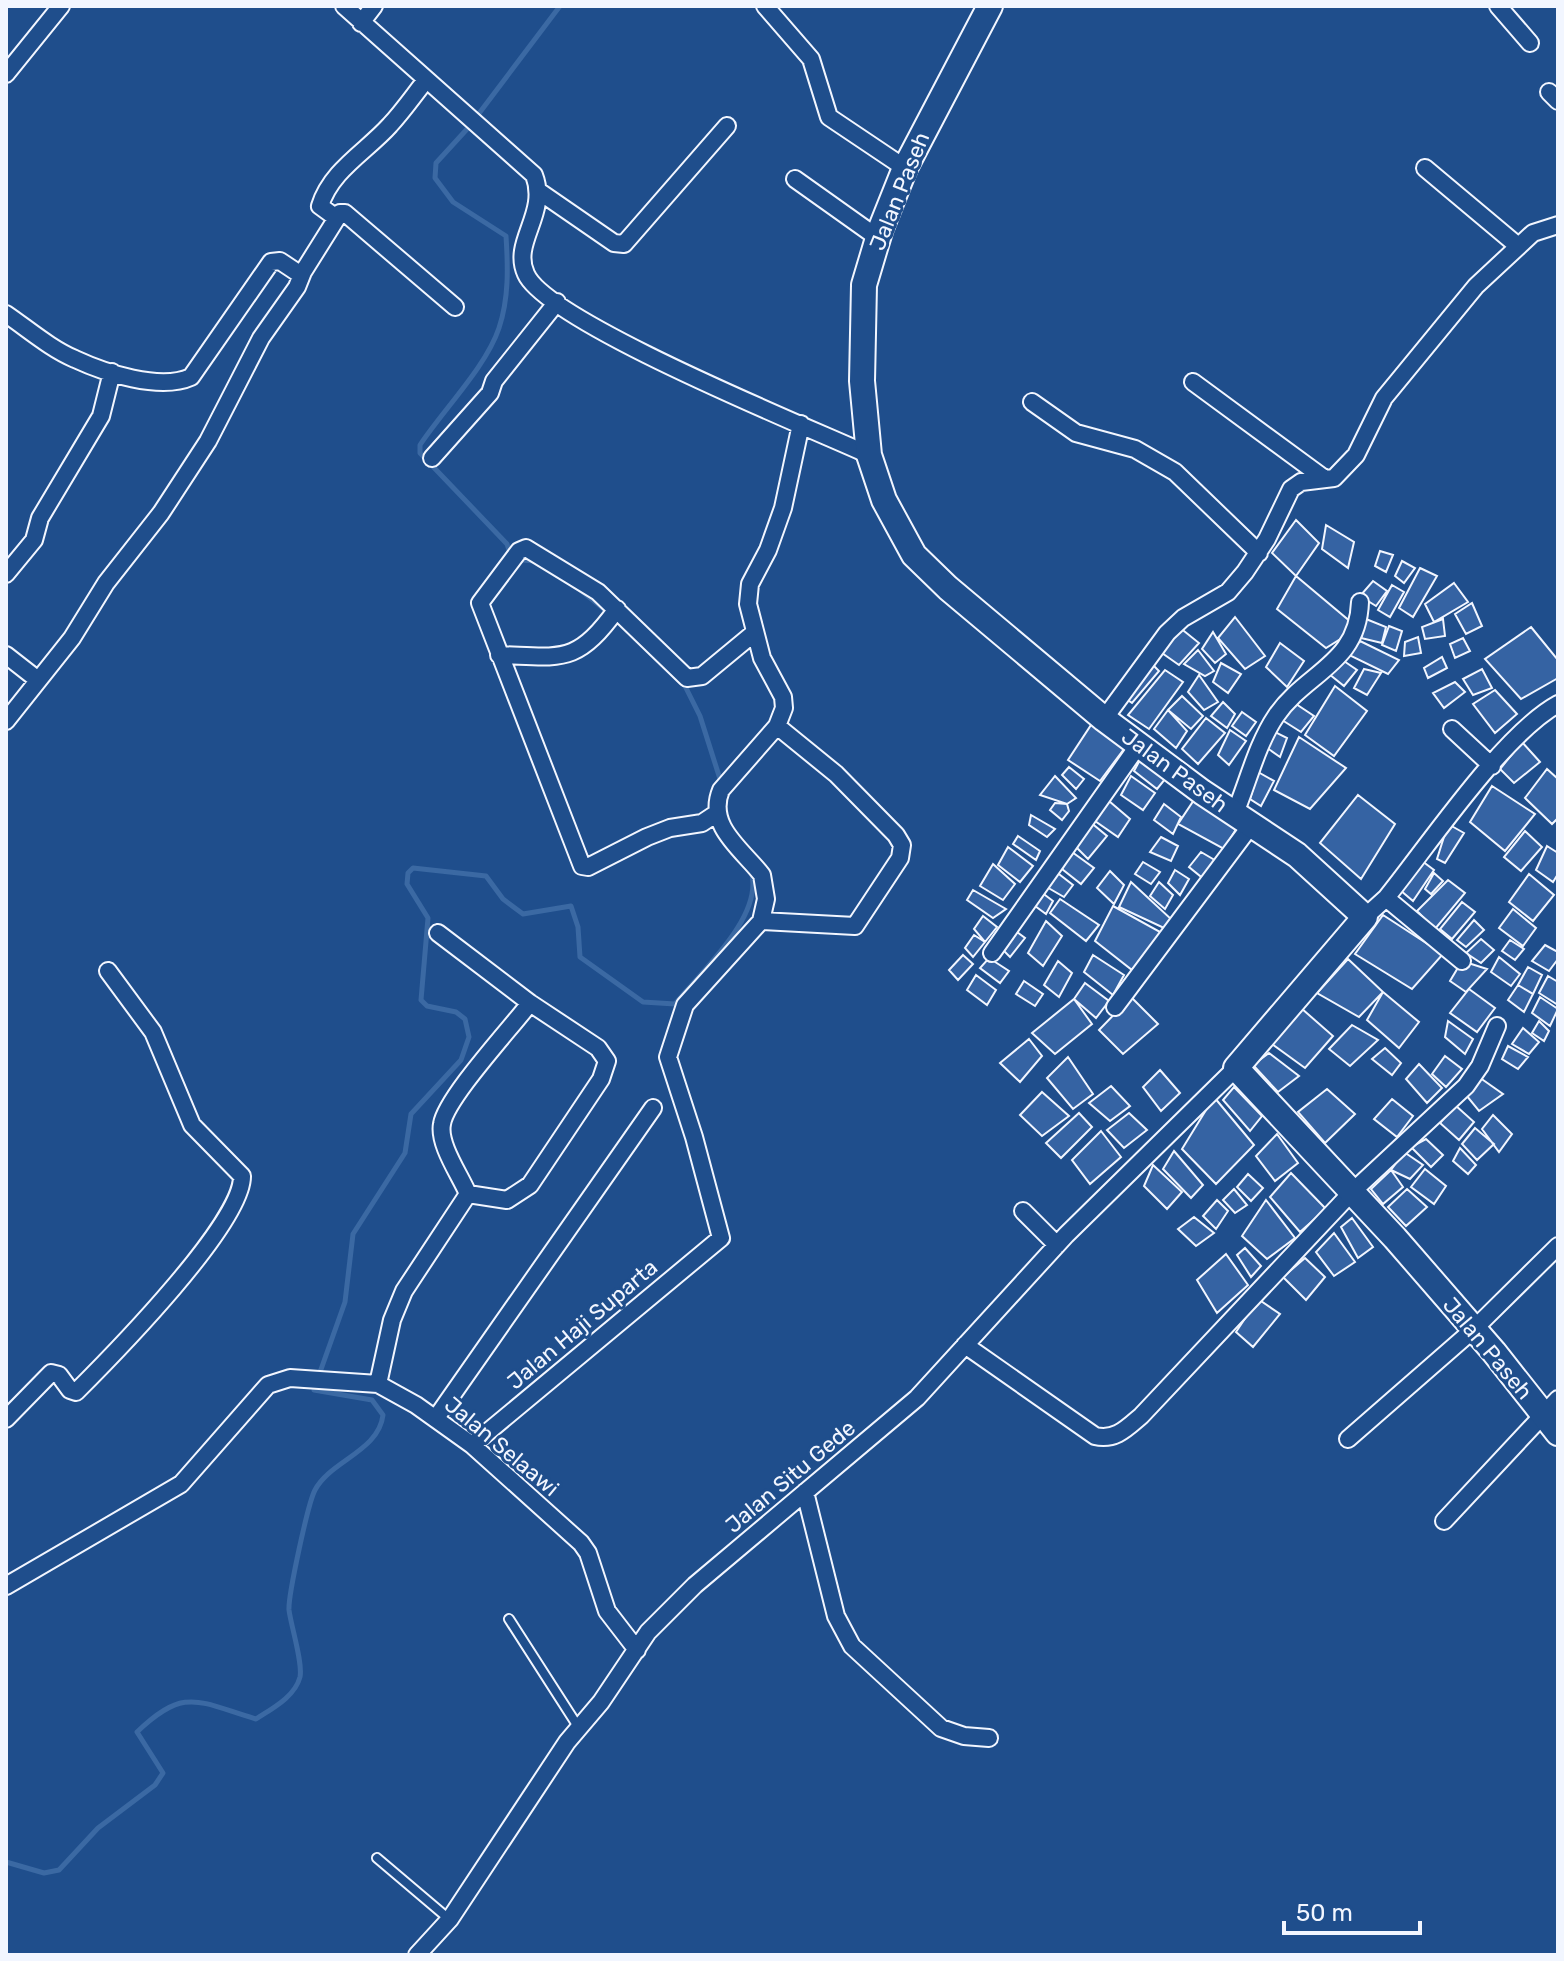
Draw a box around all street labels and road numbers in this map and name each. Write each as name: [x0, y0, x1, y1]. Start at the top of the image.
street label: Jalan Paseh: [863, 128, 935, 254]
street label: Jalan Paseh: [1116, 723, 1233, 818]
street label: Jalan Haji Suparta: [502, 1254, 663, 1395]
street label: Jalan Paseh: [1437, 1292, 1538, 1405]
street label: Jalan Selaawi: [439, 1391, 564, 1502]
street label: Jalan Situ Gede: [720, 1414, 861, 1539]

